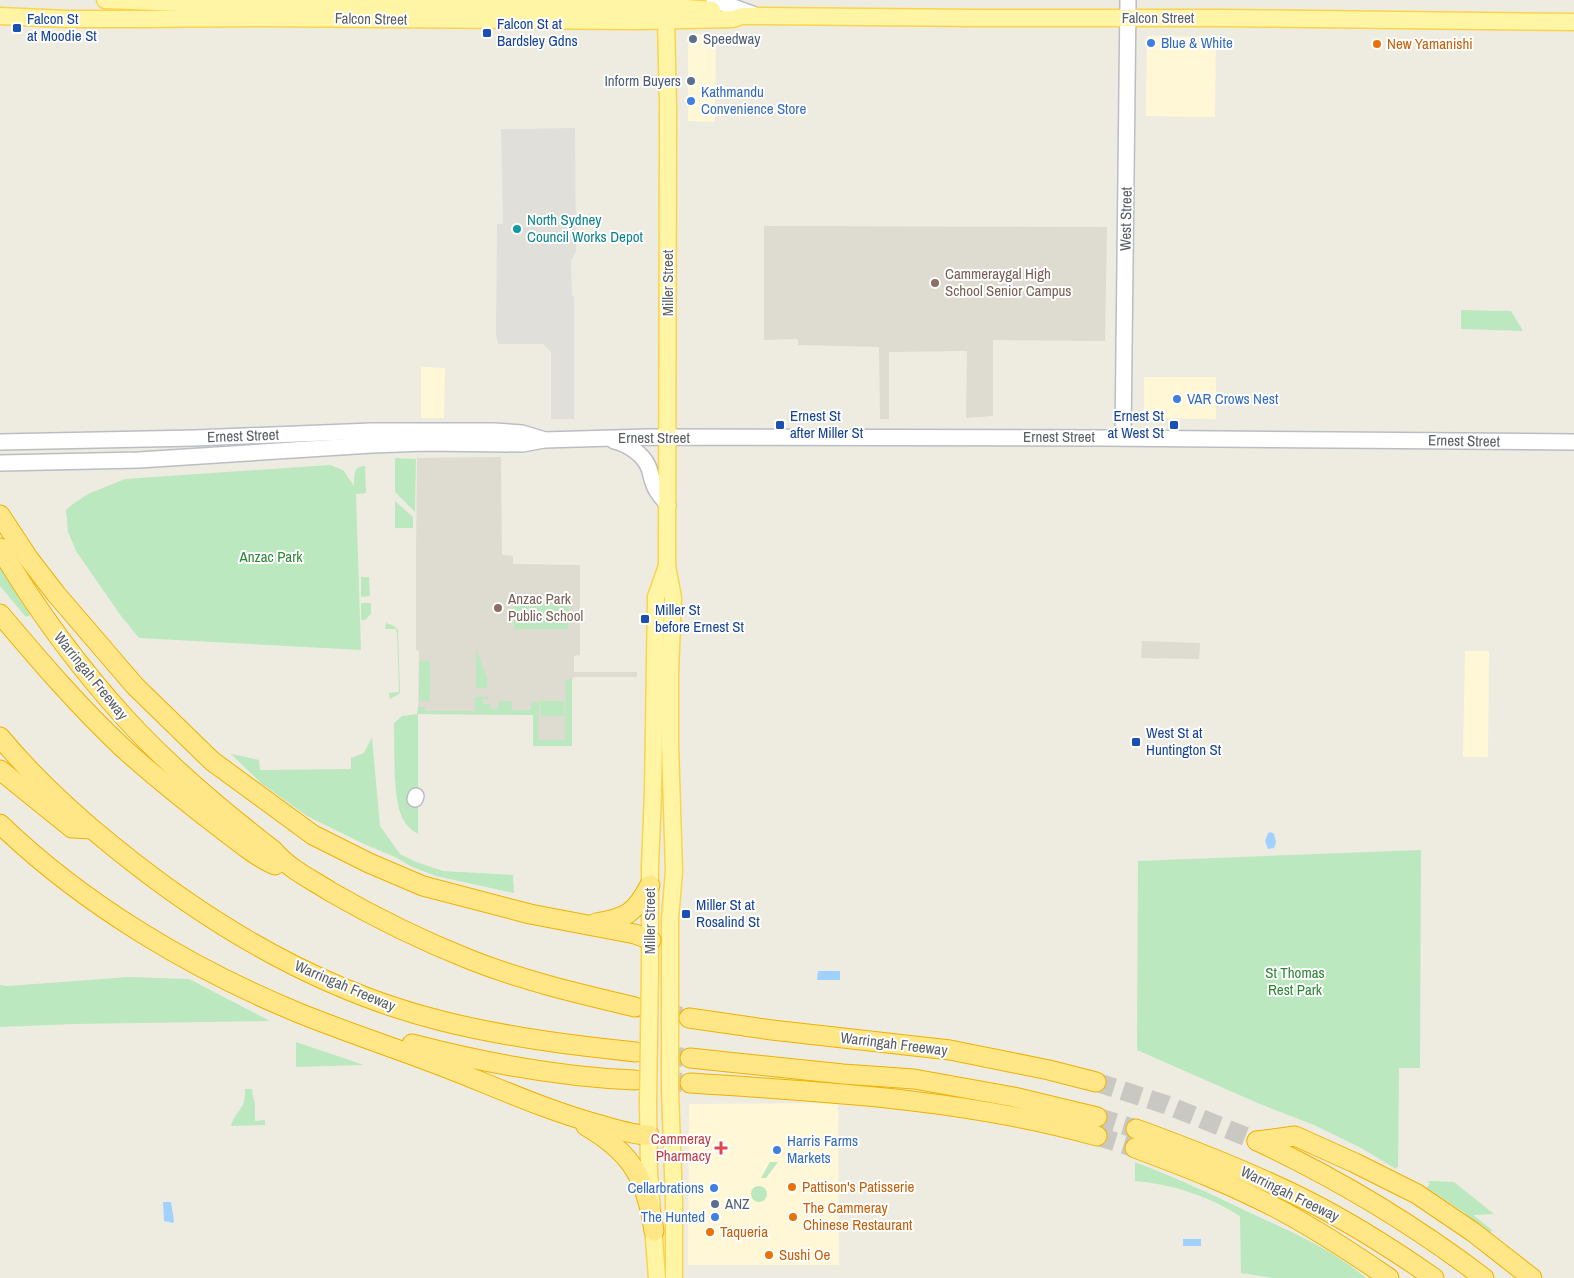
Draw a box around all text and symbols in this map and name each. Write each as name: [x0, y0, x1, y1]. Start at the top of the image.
street label: Falcon Street: [335, 7, 408, 30]
street label: Falcon Street: [1122, 7, 1195, 28]
place label: Falcon St at Moodie St: [27, 8, 97, 46]
place label: Falcon St at Bardsley Gdns: [497, 13, 578, 51]
marker: Falcon St at Moodie St: [11, 22, 23, 34]
marker: Falcon St at Bardsley Gdns: [481, 27, 493, 39]
place label: Speedway: [703, 28, 761, 49]
place label: Blue & White: [1161, 32, 1233, 53]
marker: Speedway: [687, 33, 699, 45]
place label: New Yamanishi: [1387, 33, 1473, 54]
marker: Blue & White: [1145, 37, 1157, 49]
marker: New Yamanishi: [1371, 38, 1383, 50]
place label: Inform Buyers: [604, 70, 681, 91]
marker: Inform Buyers: [685, 75, 697, 87]
place label: Kathmandu Convenience Store: [701, 81, 806, 119]
marker: Kathmandu Convenience Store: [685, 95, 697, 107]
street label: West Street: [1114, 186, 1137, 251]
place label: North Sydney Council Works Depot: [527, 209, 644, 247]
marker: North Sydney Council Works Depot: [511, 223, 523, 235]
street label: Miller Street: [657, 249, 678, 316]
place label: Cammeraygal High School Senior Campus: [945, 263, 1071, 301]
marker: Cammeraygal High School Senior Campus: [929, 277, 941, 289]
place label: VAR Crows Nest: [1187, 388, 1279, 409]
marker: VAR Crows Nest: [1171, 393, 1183, 405]
place label: Ernest St after Miller St: [790, 405, 864, 443]
place label: Ernest St at West St: [1107, 405, 1165, 443]
marker: Ernest St after Miller St: [774, 419, 786, 431]
marker: Ernest St at West St: [1168, 419, 1180, 431]
street label: Ernest Street: [207, 424, 280, 447]
street label: Ernest Street: [1023, 426, 1095, 447]
street label: Ernest Street: [618, 427, 690, 448]
street label: Ernest Street: [1428, 429, 1501, 452]
park label: Anzac Park: [239, 546, 303, 567]
place label: Anzac Park Public School: [507, 588, 583, 626]
place label: Miller St before Ernest St: [655, 599, 744, 637]
marker: Anzac Park Public School: [492, 602, 504, 614]
marker: Miller St before Ernest St: [639, 613, 651, 625]
street label: Warringah Freeway: [49, 627, 134, 725]
place label: West St at Huntington St: [1146, 722, 1222, 760]
marker: West St at Huntington St: [1130, 736, 1142, 748]
street label: Miller Street: [639, 887, 660, 954]
place label: Miller St at Rosalind St: [696, 894, 760, 932]
marker: Miller St at Rosalind St: [680, 908, 692, 920]
street label: Warringah Freeway: [292, 955, 400, 1017]
park label: St Thomas Rest Park: [1265, 962, 1325, 1000]
street label: Warringah Freeway: [839, 1027, 950, 1061]
place label: Cammeray Pharmacy: [651, 1128, 712, 1166]
place label: Harris Farms Markets: [787, 1130, 858, 1168]
marker: Cammeray Pharmacy: [715, 1142, 727, 1154]
marker: Harris Farms Markets: [771, 1144, 783, 1156]
street label: Warringah Freeway: [1237, 1161, 1344, 1227]
place label: Pattison's Patisserie: [802, 1176, 915, 1197]
place label: Cellarbrations: [627, 1177, 704, 1198]
marker: Pattison's Patisserie: [786, 1181, 798, 1193]
marker: Cellarbrations: [708, 1182, 720, 1194]
place label: ANZ: [724, 1193, 750, 1214]
place label: The Cammeray Chinese Restaurant: [803, 1197, 913, 1235]
marker: ANZ: [709, 1198, 721, 1210]
place label: The Hunted: [641, 1206, 705, 1227]
marker: The Hunted: [709, 1211, 721, 1223]
marker: The Cammeray Chinese Restaurant: [787, 1211, 799, 1223]
place label: Taqueria: [720, 1221, 768, 1242]
marker: Taqueria: [704, 1226, 716, 1238]
place label: Sushi Oe: [779, 1244, 830, 1265]
marker: Sushi Oe: [763, 1249, 775, 1261]

